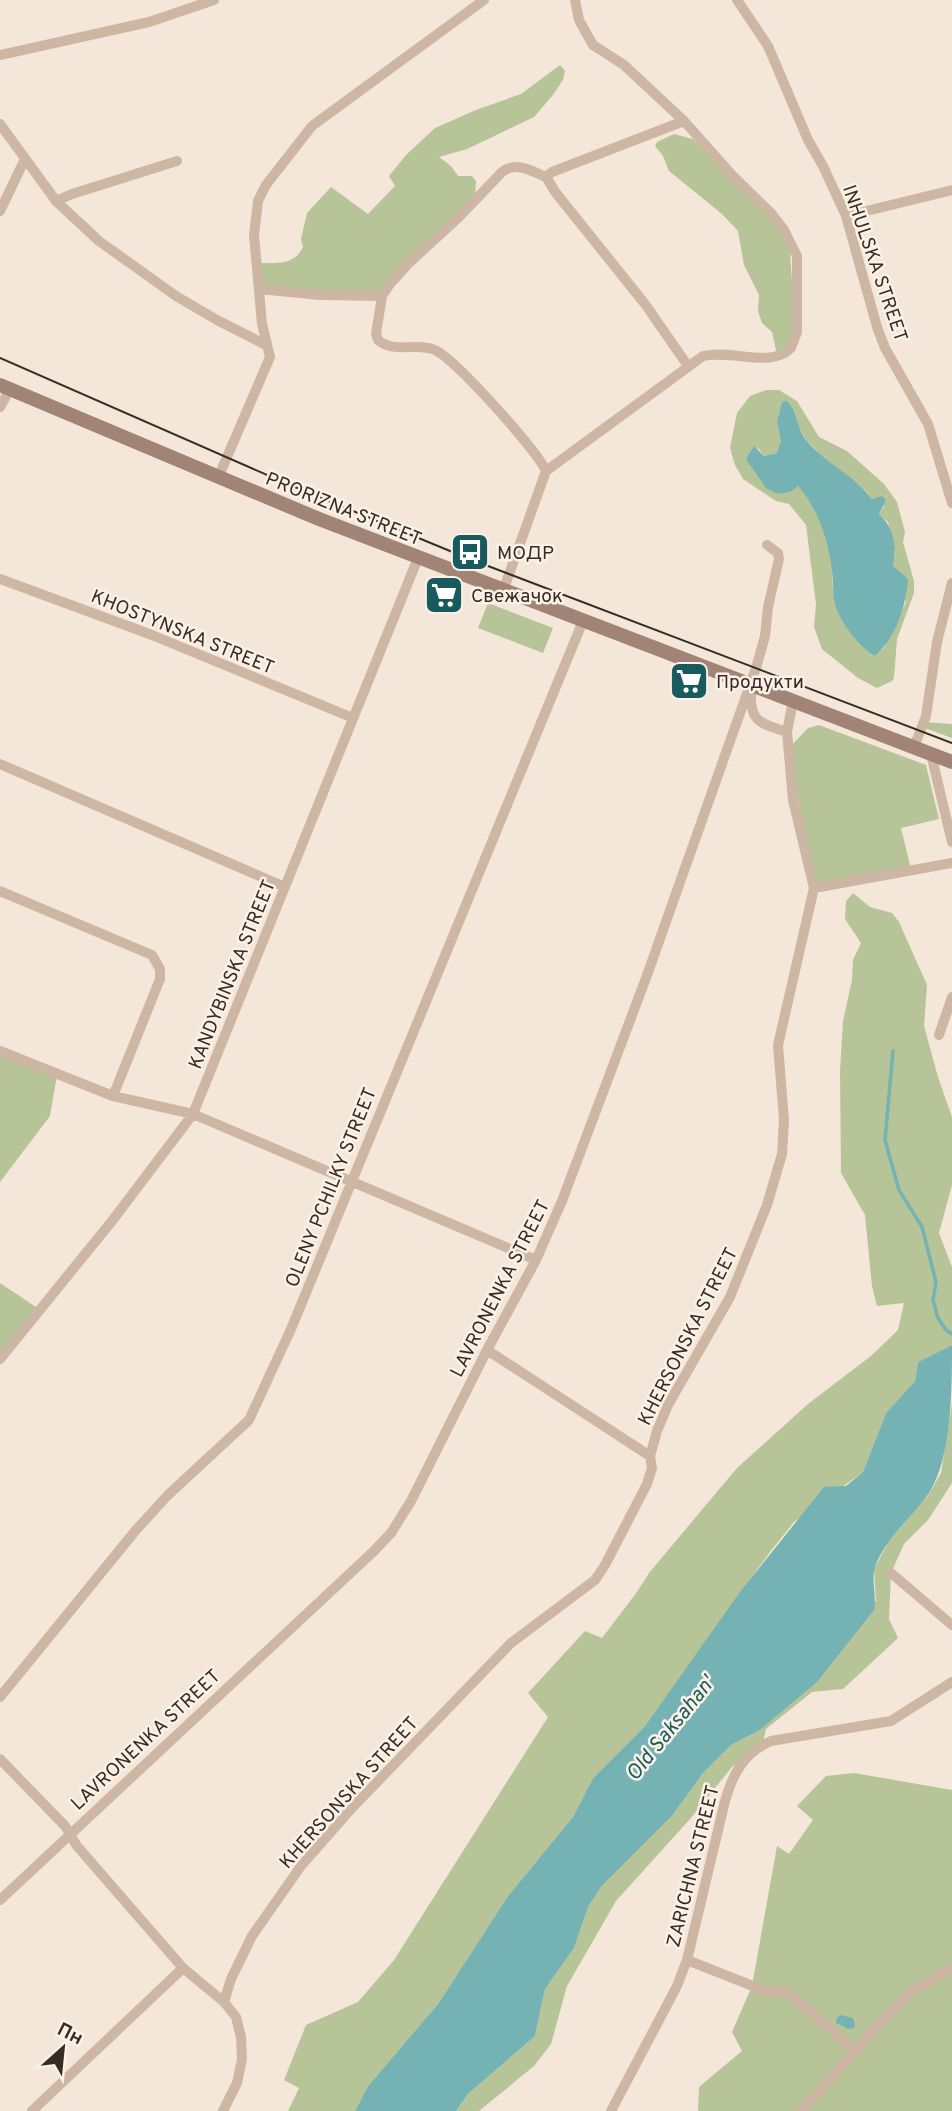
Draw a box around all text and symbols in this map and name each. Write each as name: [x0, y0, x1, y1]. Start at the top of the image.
street label: INHULSKA STREET: [836, 182, 912, 345]
street label: PRORIZNA STREET: [262, 468, 425, 552]
bus stop icon: МОДР: [449, 531, 491, 573]
place label: МОДР: [497, 542, 554, 566]
supermarket icon: Свежачок: [423, 574, 465, 616]
street label: KHOSTYNSKA STREET: [87, 585, 277, 681]
place label: Свежачок: [471, 585, 563, 609]
supermarket icon: Продукти: [668, 660, 710, 702]
place label: Продукти: [716, 671, 804, 695]
street label: KANDYBINSKA STREET: [184, 877, 282, 1073]
street label: OLENY PCHILKY STREET: [281, 1084, 383, 1291]
street label: LAVRONENKA STREET: [446, 1196, 556, 1382]
street label: KHERSONSKA STREET: [633, 1244, 744, 1430]
street label: LAVRONENKA STREET: [67, 1665, 226, 1816]
water label: Old Saksahan': [621, 1670, 723, 1787]
street label: KHERSONSKA STREET: [275, 1712, 424, 1874]
street label: ZARICHNA STREET: [662, 1783, 726, 1950]
north arrow: [28, 2013, 98, 2083]
text: Пн: [53, 2018, 87, 2051]

